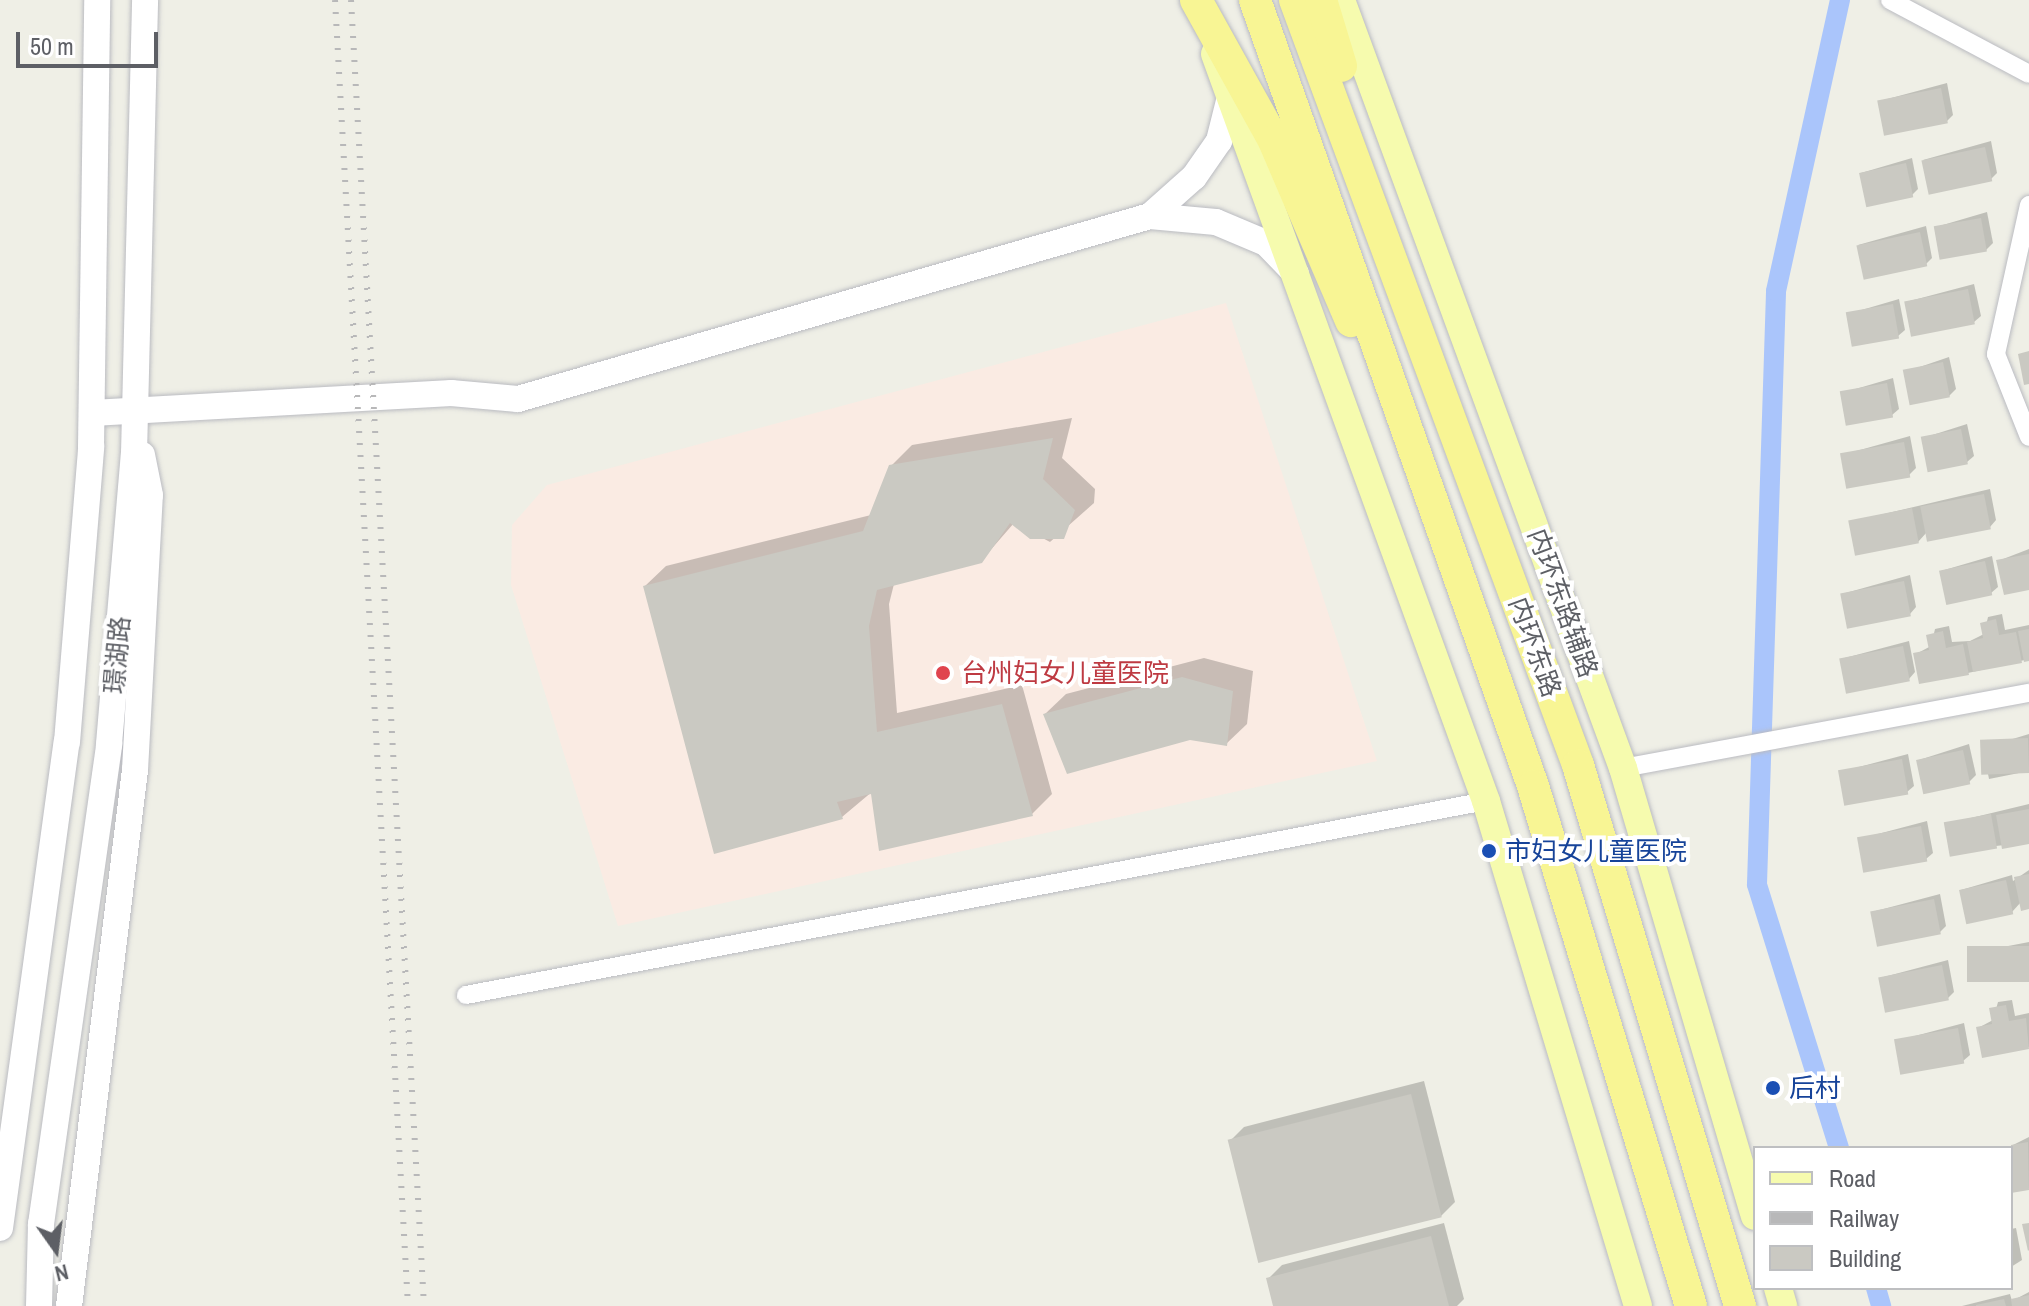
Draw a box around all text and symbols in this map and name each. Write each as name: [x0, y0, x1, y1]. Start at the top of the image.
scale bar: [20, 16, 162, 66]
text: 50 m: [30, 30, 74, 62]
street label: 内环东路辅路: [1522, 524, 1604, 682]
street label: 内环东路: [1503, 593, 1567, 701]
street label: 璟湖路: [98, 615, 136, 695]
place label: 台州妇女儿童医院: [961, 657, 1169, 689]
marker: 台州妇女儿童医院: [932, 662, 954, 684]
place label: 市妇女儿童医院: [1505, 835, 1687, 867]
marker: 市妇女儿童医院: [1480, 842, 1498, 860]
place label: 后村: [1789, 1072, 1841, 1104]
marker: 后村: [1764, 1079, 1782, 1097]
legend: [1753, 1146, 2013, 1290]
text: Road: [1829, 1162, 1876, 1194]
text: Railway: [1829, 1202, 1899, 1234]
north arrow: [16, 1210, 96, 1290]
text: Building: [1829, 1242, 1901, 1274]
text: N: [52, 1257, 72, 1289]

